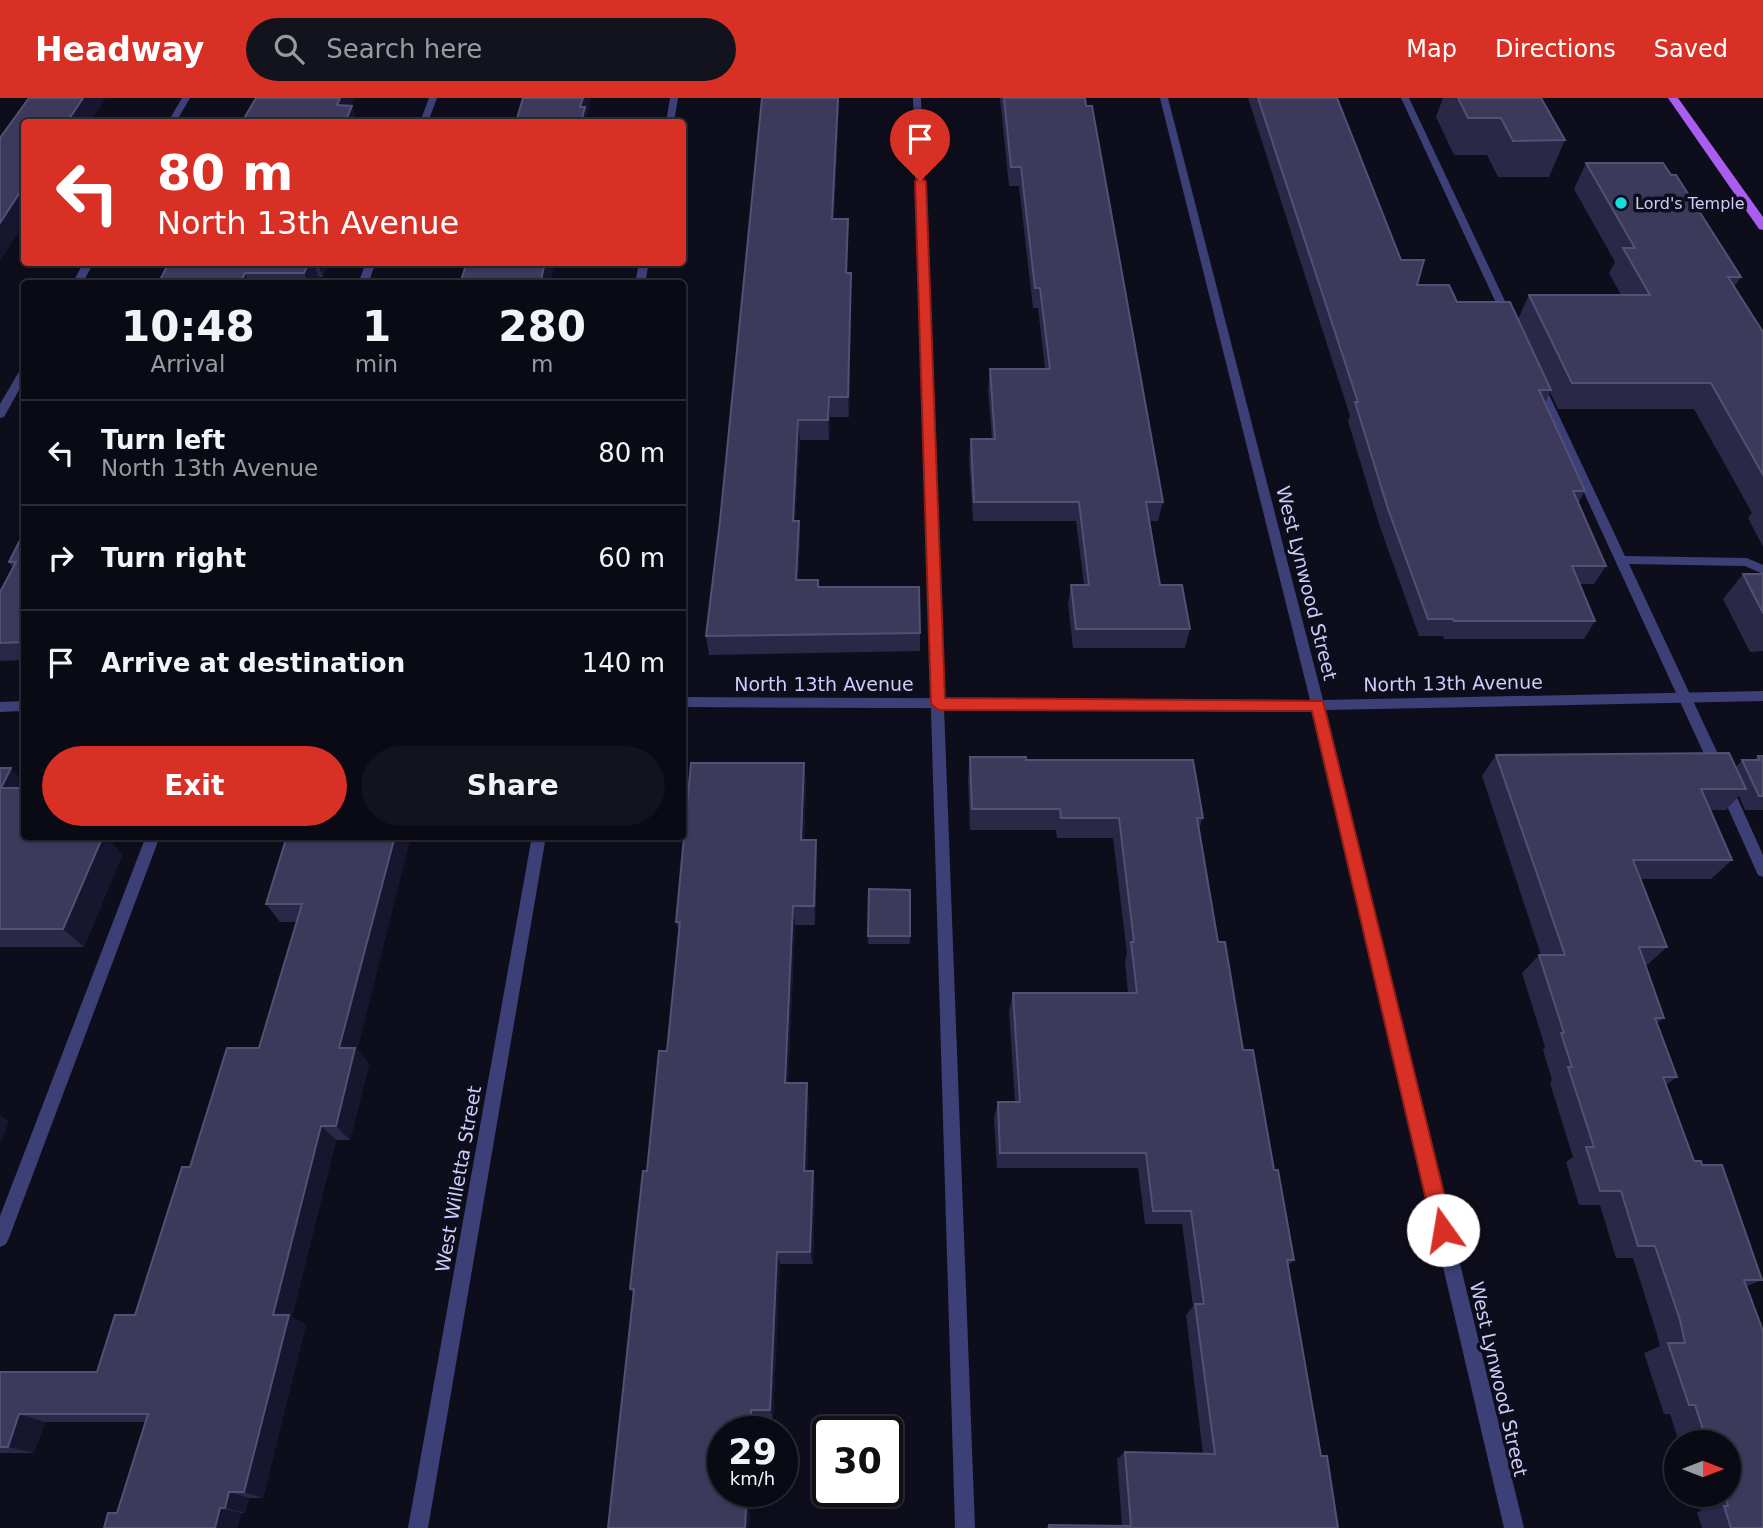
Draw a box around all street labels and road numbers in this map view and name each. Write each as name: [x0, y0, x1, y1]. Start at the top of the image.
street label: West Lynwood Street: [1272, 484, 1342, 682]
street label: North 13th Avenue: [1363, 670, 1543, 696]
street label: North 13th Avenue: [734, 673, 914, 695]
street label: West Willetta Street: [431, 1084, 485, 1274]
street label: West Lynwood Street: [1466, 1279, 1532, 1479]

